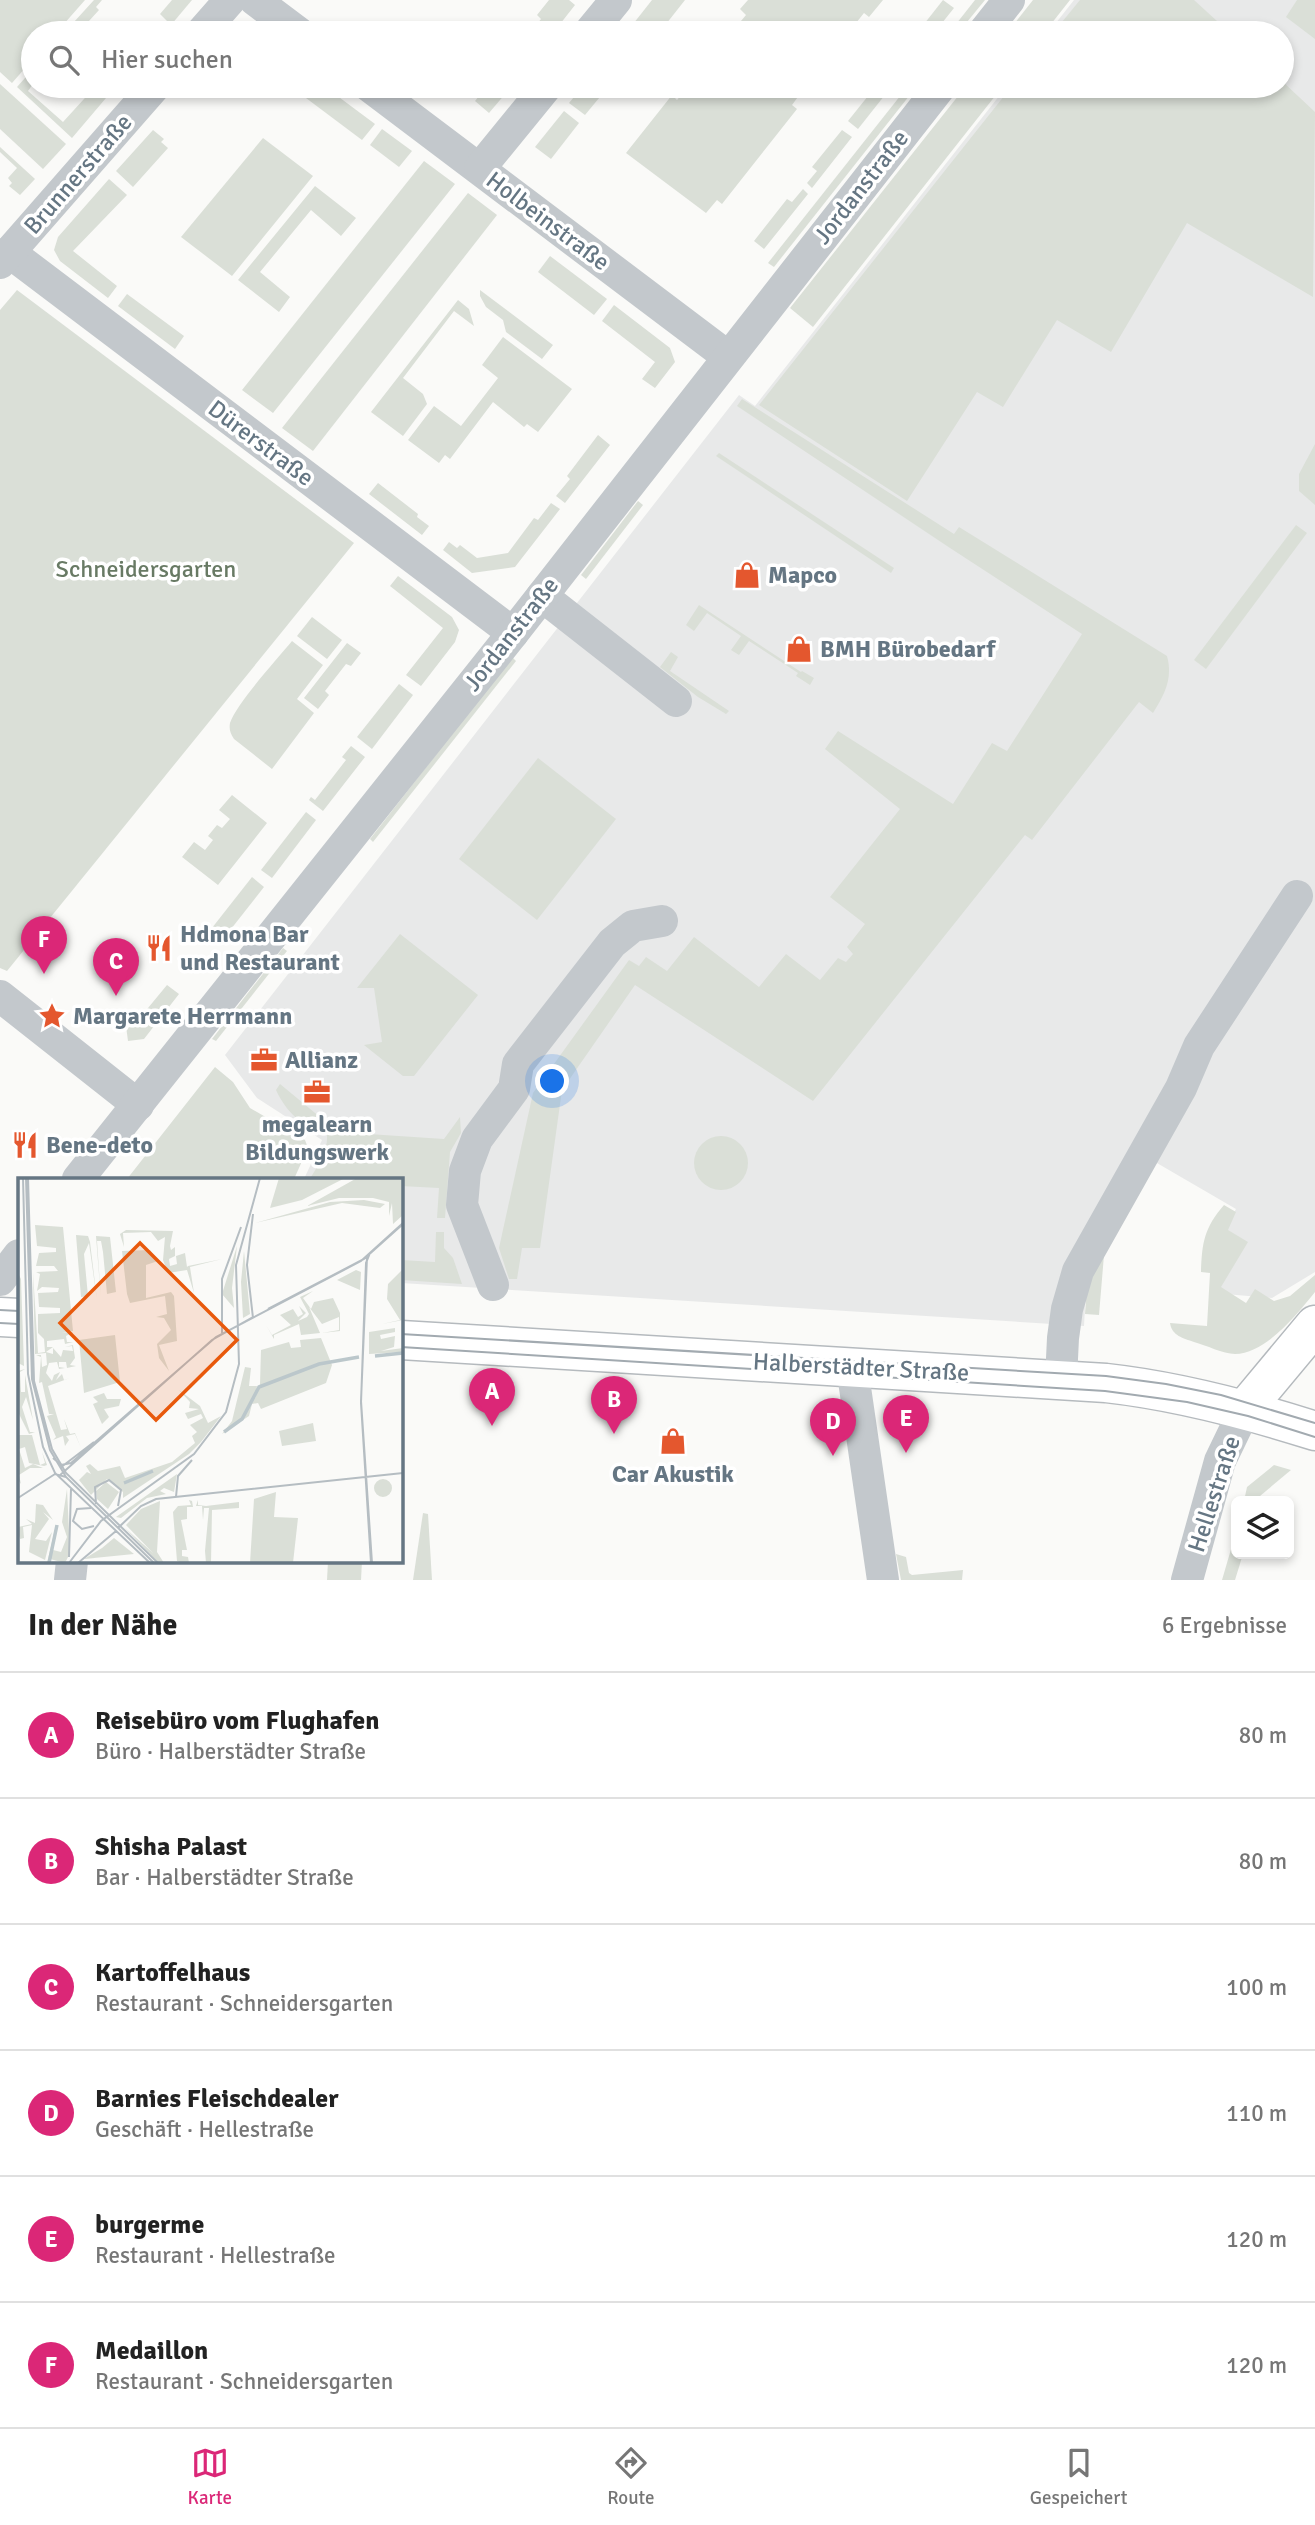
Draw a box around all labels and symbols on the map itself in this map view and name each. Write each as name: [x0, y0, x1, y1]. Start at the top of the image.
street label: Brunnerstraße: [17, 108, 139, 240]
street label: Jordanstraße: [807, 124, 915, 250]
street label: Holbeinstraße: [480, 165, 616, 277]
street label: Dürerstraße: [202, 394, 320, 492]
park label: Schneidersgarten: [56, 554, 236, 584]
shop icon: Mapco: [732, 560, 762, 590]
place label: Mapco: [768, 560, 837, 590]
street label: Jordanstraße: [457, 571, 565, 697]
shop icon: BMH Bürobedarf: [784, 634, 814, 664]
place label: BMH Bürobedarf: [820, 634, 996, 664]
pin: F: [21, 916, 67, 974]
place label: Hdmona Bar und Restaurant: [180, 919, 340, 977]
restaurant icon: Hdmona Bar und Restaurant: [144, 933, 174, 963]
pin: C: [93, 938, 139, 996]
place icon: Margarete Herrmann: [37, 1001, 67, 1031]
place label: Margarete Herrmann: [73, 1001, 292, 1031]
office icon: Allianz: [249, 1045, 279, 1075]
place label: Allianz: [285, 1045, 358, 1075]
your location: [535, 1064, 569, 1098]
office icon: megalearn Bildungswerk: [302, 1077, 332, 1107]
place label: megalearn Bildungswerk: [245, 1109, 389, 1167]
restaurant icon: Bene-deto: [10, 1130, 40, 1160]
place label: Bene-deto: [46, 1130, 153, 1160]
inset map: [18, 1178, 402, 1562]
street label: Halberstädter Straße: [752, 1346, 970, 1388]
pin: A: [469, 1368, 515, 1426]
pin: B: [591, 1376, 637, 1434]
pin: E: [883, 1395, 929, 1453]
pin: D: [810, 1398, 856, 1456]
shop icon: Car Akustik: [658, 1426, 688, 1456]
street label: Hellestraße: [1181, 1432, 1247, 1556]
place label: Car Akustik: [612, 1459, 734, 1489]

